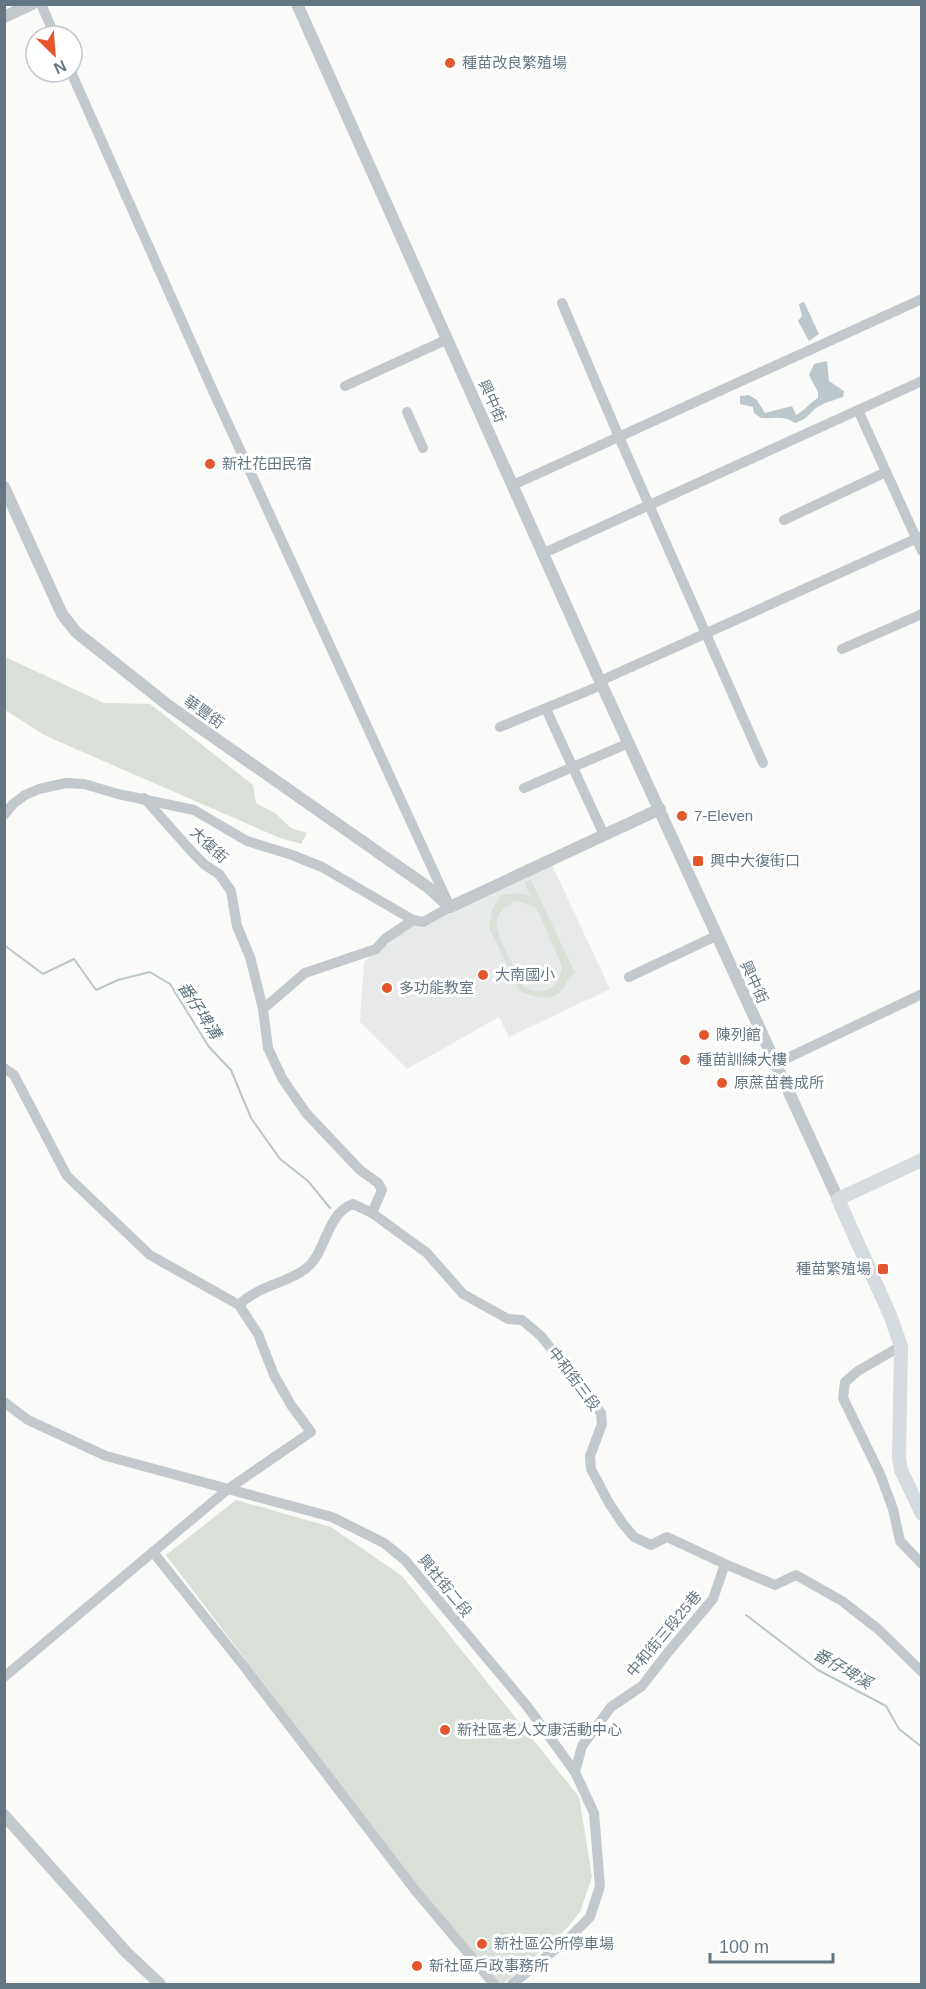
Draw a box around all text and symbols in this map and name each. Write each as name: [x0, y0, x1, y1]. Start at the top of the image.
north arrow: [24, 24, 84, 84]
place label: 種苗改良繁殖場: [462, 54, 567, 71]
marker: 種苗改良繁殖場: [443, 56, 457, 70]
text: N: [51, 57, 69, 77]
street label: 興中街: [476, 377, 509, 425]
place label: 新社花田民宿: [222, 455, 312, 472]
marker: 新社花田民宿: [203, 457, 217, 471]
street label: 華豐街: [181, 692, 228, 731]
place label: 7-Eleven: [694, 807, 753, 824]
marker: 7-Eleven: [675, 809, 689, 823]
street label: 大復街: [187, 823, 232, 866]
place label: 興中大復街口: [710, 852, 800, 869]
marker: 興中大復街口: [691, 854, 705, 868]
street label: 興中街: [737, 958, 772, 1006]
place label: 大南國小: [495, 966, 555, 983]
marker: 大南國小: [476, 968, 490, 982]
water label: 番仔埤溝: [175, 979, 225, 1043]
place label: 多功能教室: [399, 979, 474, 996]
marker: 多功能教室: [380, 981, 394, 995]
place label: 陳列館: [716, 1026, 761, 1043]
marker: 陳列館: [697, 1028, 711, 1042]
place label: 種苗訓練大樓: [697, 1051, 787, 1068]
marker: 種苗訓練大樓: [678, 1053, 692, 1067]
place label: 原蔗苗養成所: [734, 1074, 824, 1091]
marker: 原蔗苗養成所: [715, 1076, 729, 1090]
place label: 種苗繁殖場: [796, 1260, 871, 1277]
marker: 種苗繁殖場: [876, 1262, 890, 1276]
street label: 中和街三段: [545, 1344, 604, 1414]
street label: 興社街二段: [415, 1551, 476, 1620]
street label: 中和街三段25巷: [623, 1587, 704, 1680]
water label: 番仔埤溪: [811, 1645, 876, 1693]
place label: 新社區老人文康活動中心: [457, 1721, 622, 1738]
marker: 新社區老人文康活動中心: [438, 1723, 452, 1737]
scale bar: [710, 1926, 833, 1964]
place label: 新社區公所停車場: [494, 1935, 614, 1952]
marker: 新社區公所停車場: [475, 1937, 489, 1951]
text: 100 m: [719, 1937, 769, 1957]
place label: 新社區戶政事務所: [429, 1957, 549, 1974]
marker: 新社區戶政事務所: [410, 1959, 424, 1973]

